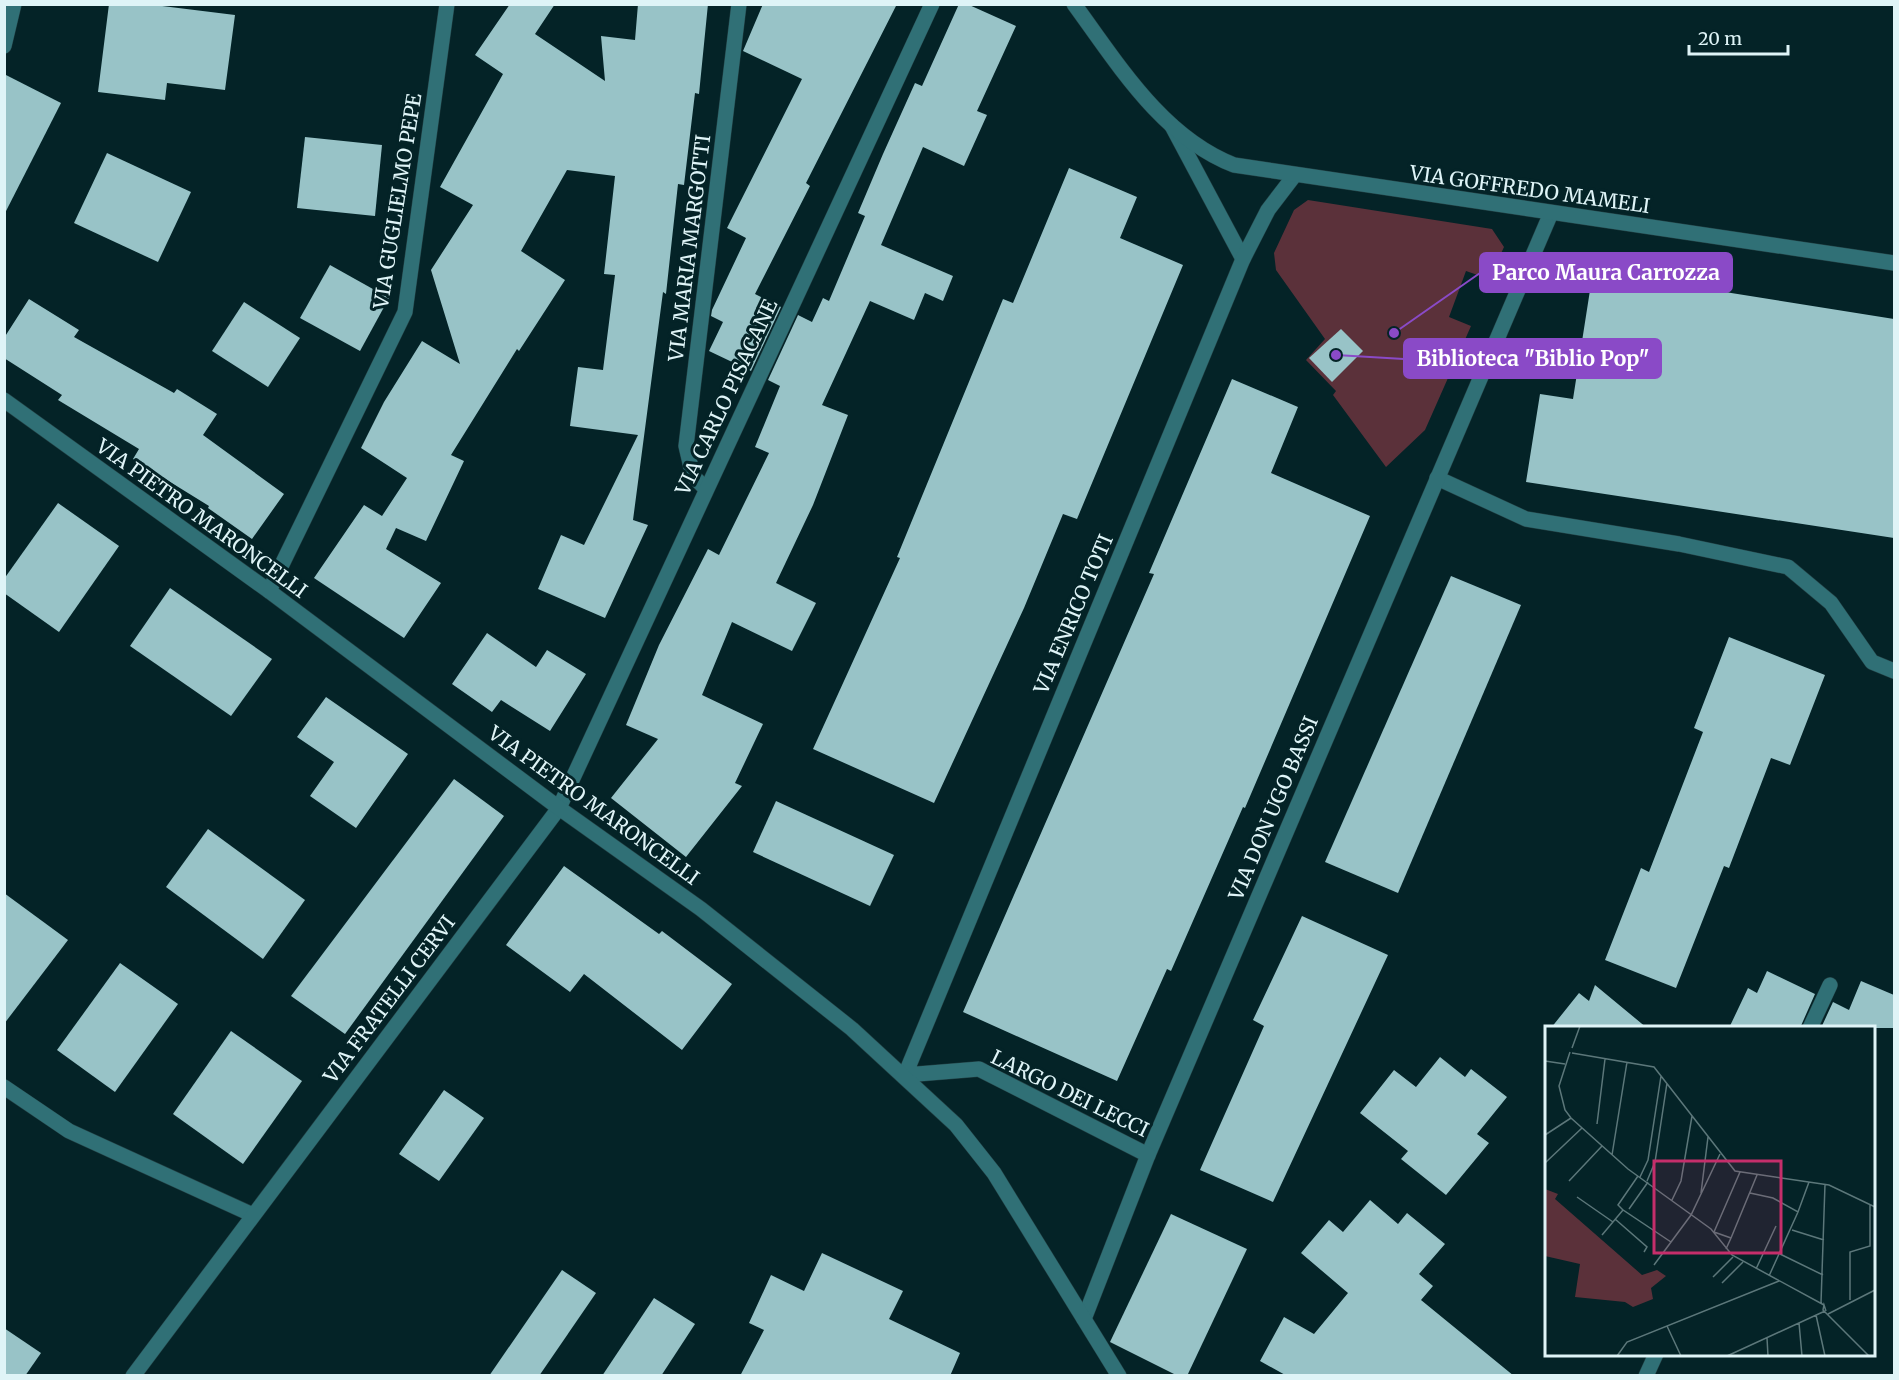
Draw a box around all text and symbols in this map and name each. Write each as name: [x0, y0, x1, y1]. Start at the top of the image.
scale bar: [1689, 18, 1788, 56]
text: 20 m: [1698, 27, 1742, 50]
street label: VIA GUGLIELMO PEPE: [367, 91, 426, 311]
street label: VIA MARIA MARGOTTI: [663, 133, 715, 364]
street label: VIA GOFFREDO MAMELI: [1407, 160, 1652, 218]
callout: Parco Maura Carrozza: [1480, 253, 1732, 292]
text: Parco Maura Carrozza: [1492, 259, 1720, 286]
street label: VIA CARLO PISACANE: [669, 295, 783, 500]
callout: Biblioteca "Biblio Pop": [1404, 339, 1661, 378]
text: Biblioteca "Biblio Pop": [1416, 345, 1650, 372]
street label: VIA PIETRO MARONCELLI: [91, 432, 312, 603]
street label: VIA ENRICO TOTI: [1028, 530, 1118, 698]
street label: VIA DON UGO BASSI: [1223, 712, 1323, 905]
street label: VIA PIETRO MARONCELLI: [483, 719, 704, 890]
street label: VIA FRATELLI CERVI: [317, 910, 460, 1088]
inset map: [1545, 1026, 1875, 1356]
street label: LARGO DEI LECCI: [987, 1044, 1153, 1142]

